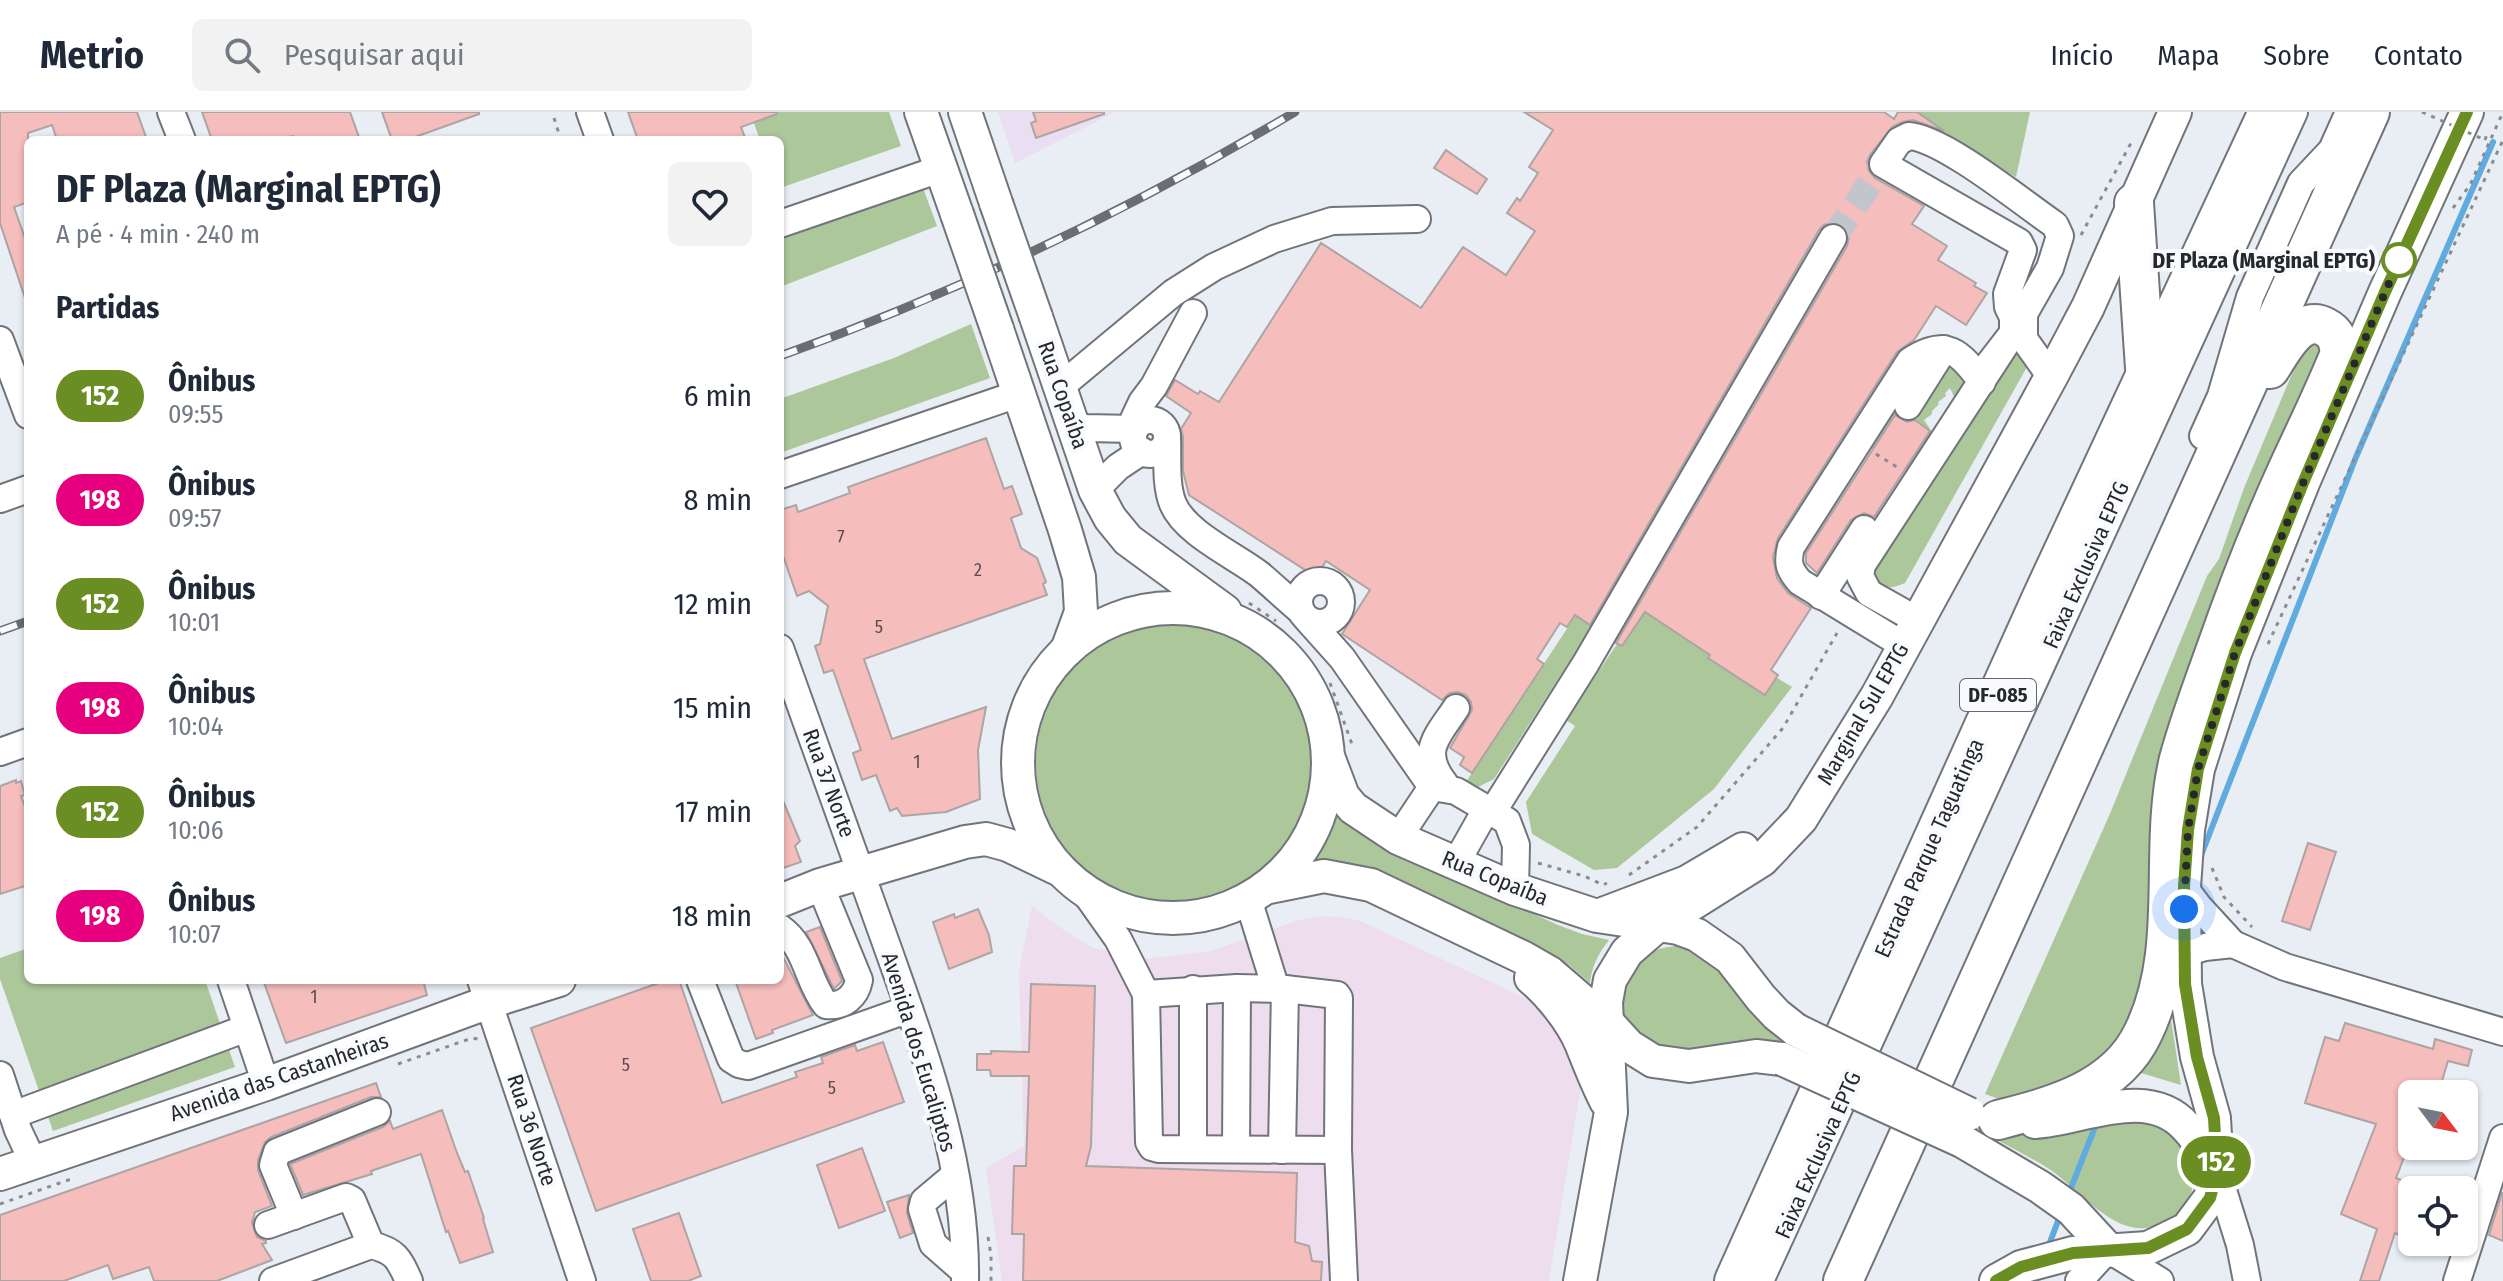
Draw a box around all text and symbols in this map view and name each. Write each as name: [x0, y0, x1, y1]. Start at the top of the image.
search box: [192, 19, 752, 91]
text: Metrio: [40, 32, 144, 78]
icon: search: [220, 33, 264, 77]
text: Pesquisar aqui: [284, 37, 465, 73]
text: Início: [2050, 39, 2113, 72]
text: Mapa: [2157, 39, 2219, 72]
text: Sobre: [2263, 39, 2330, 72]
text: Contato: [2374, 39, 2463, 72]
button: heart: [668, 162, 752, 246]
text: DF Plaza (Marginal EPTG): [56, 166, 441, 212]
text: A pé · 4 min · 240 m: [56, 219, 260, 250]
marker: DF Plaza (Marginal EPTG): [2382, 243, 2416, 277]
place label: DF Plaza (Marginal EPTG): [2152, 247, 2375, 274]
text: Partidas: [56, 290, 159, 326]
street label: Rua Copaíba: [1032, 338, 1094, 452]
text: Ônibus: [168, 363, 255, 399]
text: 6 min: [684, 378, 752, 414]
text: 152: [81, 379, 119, 412]
text: 09:55: [168, 399, 223, 430]
text: Ônibus: [168, 467, 255, 503]
street label: Faixa Exclusiva EPTG: [2037, 477, 2135, 653]
text: 8 min: [684, 482, 752, 518]
text: 198: [79, 483, 121, 516]
text: 09:57: [168, 503, 222, 534]
house number: 7: [837, 526, 845, 548]
house number: 2: [974, 559, 982, 581]
text: Ônibus: [168, 571, 255, 607]
text: 12 min: [674, 586, 752, 622]
text: 152: [81, 587, 119, 620]
text: 10:01: [168, 607, 220, 638]
house number: 5: [875, 616, 883, 638]
street label: Marginal Sul EPTG: [1811, 638, 1915, 790]
text: Ônibus: [168, 675, 255, 711]
road number: DF-085: [1960, 679, 2036, 711]
text: 15 min: [673, 690, 752, 726]
text: 198: [79, 691, 121, 724]
text: 10:04: [168, 711, 223, 742]
street label: Rua 37 Norte: [797, 725, 861, 841]
street label: Estrada Parque Taguatinga: [1868, 734, 1990, 962]
house number: 1: [913, 751, 921, 773]
text: Ônibus: [168, 779, 255, 815]
text: 17 min: [675, 794, 752, 830]
text: 152: [81, 795, 119, 828]
text: 10:06: [168, 815, 224, 846]
street label: Rua Copaíba: [1438, 844, 1552, 912]
text: Ônibus: [168, 883, 255, 919]
your location: [2164, 889, 2204, 929]
text: 18 min: [672, 898, 752, 934]
text: 198: [79, 899, 121, 932]
text: 10:07: [168, 919, 221, 950]
street label: Avenida dos Eucaliptos: [876, 949, 962, 1155]
house number: 1: [310, 986, 318, 1008]
street label: Avenida das Castanheiras: [166, 1027, 392, 1127]
house number: 5: [622, 1054, 630, 1076]
street label: Faixa Exclusiva EPTG: [1769, 1067, 1867, 1243]
street label: Rua 36 Norte: [501, 1071, 563, 1189]
house number: 5: [828, 1077, 836, 1099]
north arrow: [2398, 1080, 2478, 1160]
map controls: [2398, 1080, 2478, 1256]
line badge: 152: [2170, 1136, 2262, 1188]
text: 152: [2197, 1145, 2235, 1178]
button: locate: [2398, 1176, 2478, 1256]

